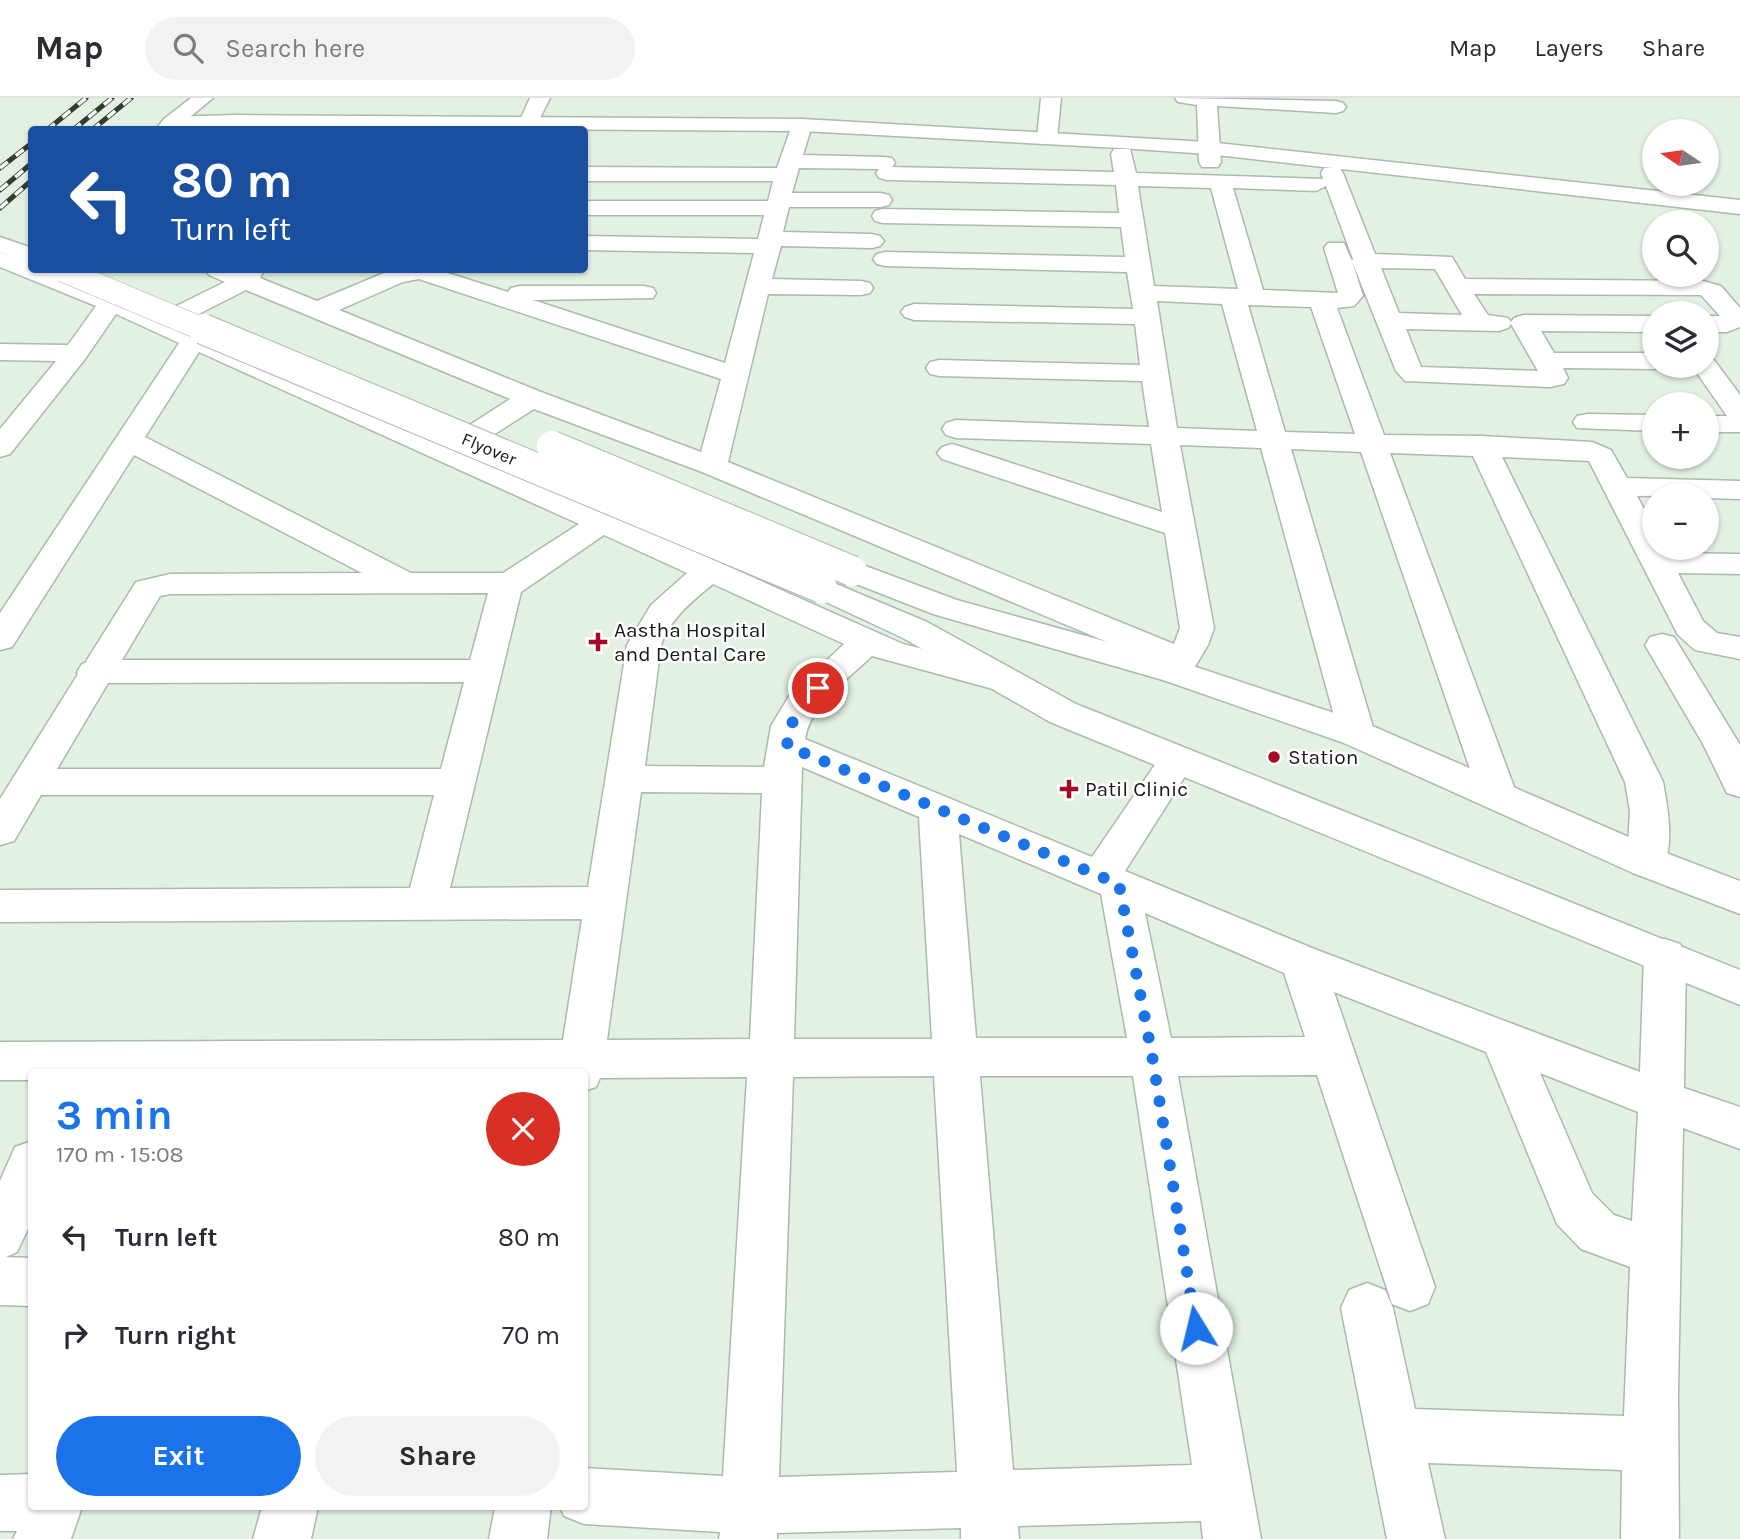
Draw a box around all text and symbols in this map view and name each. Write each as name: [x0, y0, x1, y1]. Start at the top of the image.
search box: [145, 17, 635, 80]
text: Map: [35, 29, 103, 67]
icon: search: [169, 29, 207, 67]
text: Search here: [225, 33, 365, 64]
text: Map: [1449, 34, 1497, 62]
text: Layers: [1535, 34, 1604, 62]
text: Share: [1642, 34, 1705, 62]
north arrow: [1642, 119, 1718, 196]
map controls: [1642, 119, 1719, 560]
text: 80 m: [171, 152, 293, 209]
icon: left: [56, 154, 147, 245]
button: search: [1642, 210, 1719, 287]
text: Turn left: [171, 211, 291, 248]
button: layers: [1642, 301, 1719, 378]
button: +: [1642, 392, 1719, 469]
street label: Flyover: [458, 428, 520, 471]
button: −: [1642, 483, 1719, 560]
place label: Aastha Hospital and Dental Care: [614, 618, 766, 666]
marker: Aastha Hospital and Dental Care: [588, 632, 608, 652]
pin: [788, 658, 848, 718]
icon: arrive: [799, 669, 837, 707]
place label: Station: [1288, 745, 1358, 769]
marker: Station: [1266, 749, 1282, 765]
place label: Patil Clinic: [1085, 777, 1188, 801]
marker: Patil Clinic: [1059, 779, 1079, 799]
text: 3 min: [56, 1090, 173, 1140]
button: close: [486, 1092, 560, 1166]
text: 170 m · 15:08: [56, 1141, 184, 1168]
icon: left: [56, 1218, 94, 1256]
text: Turn left: [115, 1222, 217, 1253]
text: 80 m: [498, 1222, 560, 1253]
position arrow: [1159, 1291, 1233, 1365]
icon: right: [56, 1316, 94, 1354]
text: Turn right: [115, 1320, 236, 1351]
text: 70 m: [502, 1320, 560, 1351]
button: Exit: [56, 1416, 301, 1496]
button: Share: [315, 1416, 560, 1496]

